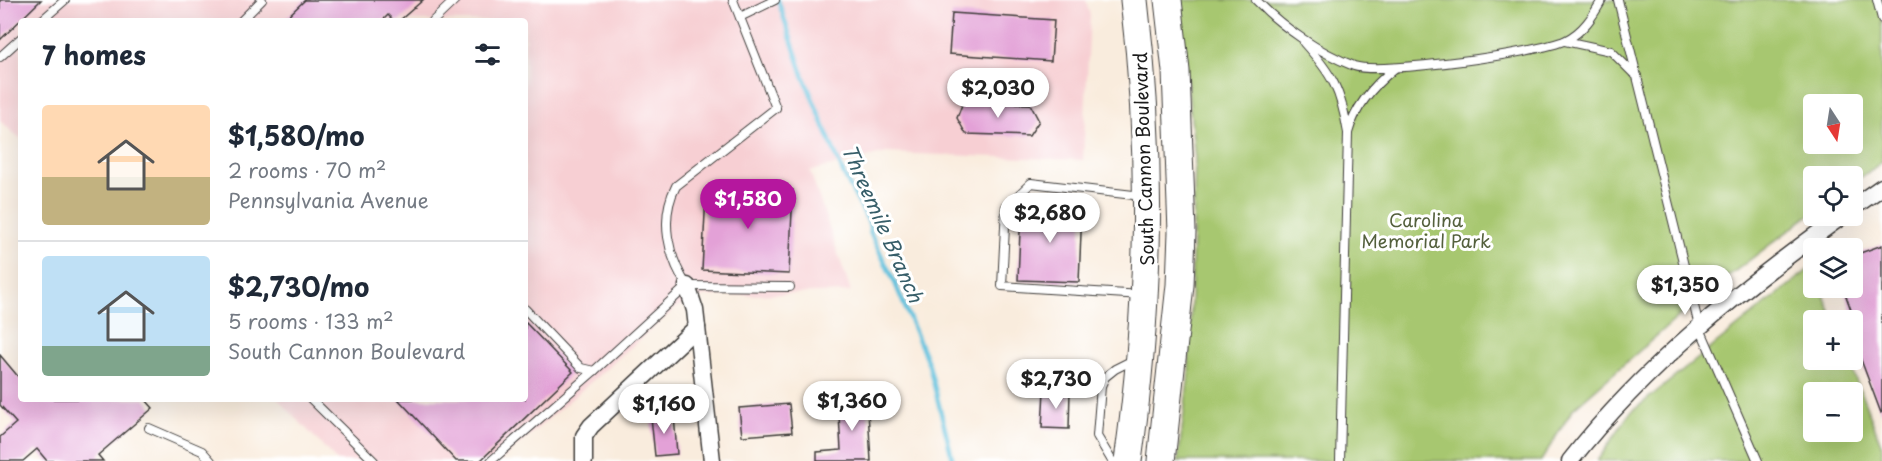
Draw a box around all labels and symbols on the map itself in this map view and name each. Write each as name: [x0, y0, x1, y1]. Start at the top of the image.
street label: South Cannon Boulevard: [1126, 52, 1160, 266]
pin: $2,030: [949, 68, 1047, 119]
north arrow: [1803, 94, 1863, 154]
water label: Threemile Branch: [835, 139, 932, 307]
pin: $1,580: [699, 179, 797, 230]
pin: $2,680: [1001, 193, 1099, 244]
park label: Carolina Memorial Park: [1361, 206, 1491, 254]
pin: $1,350: [1636, 265, 1734, 316]
pin: $2,730: [1007, 359, 1105, 410]
pin: $1,360: [803, 381, 901, 432]
pin: $1,160: [615, 384, 713, 435]

